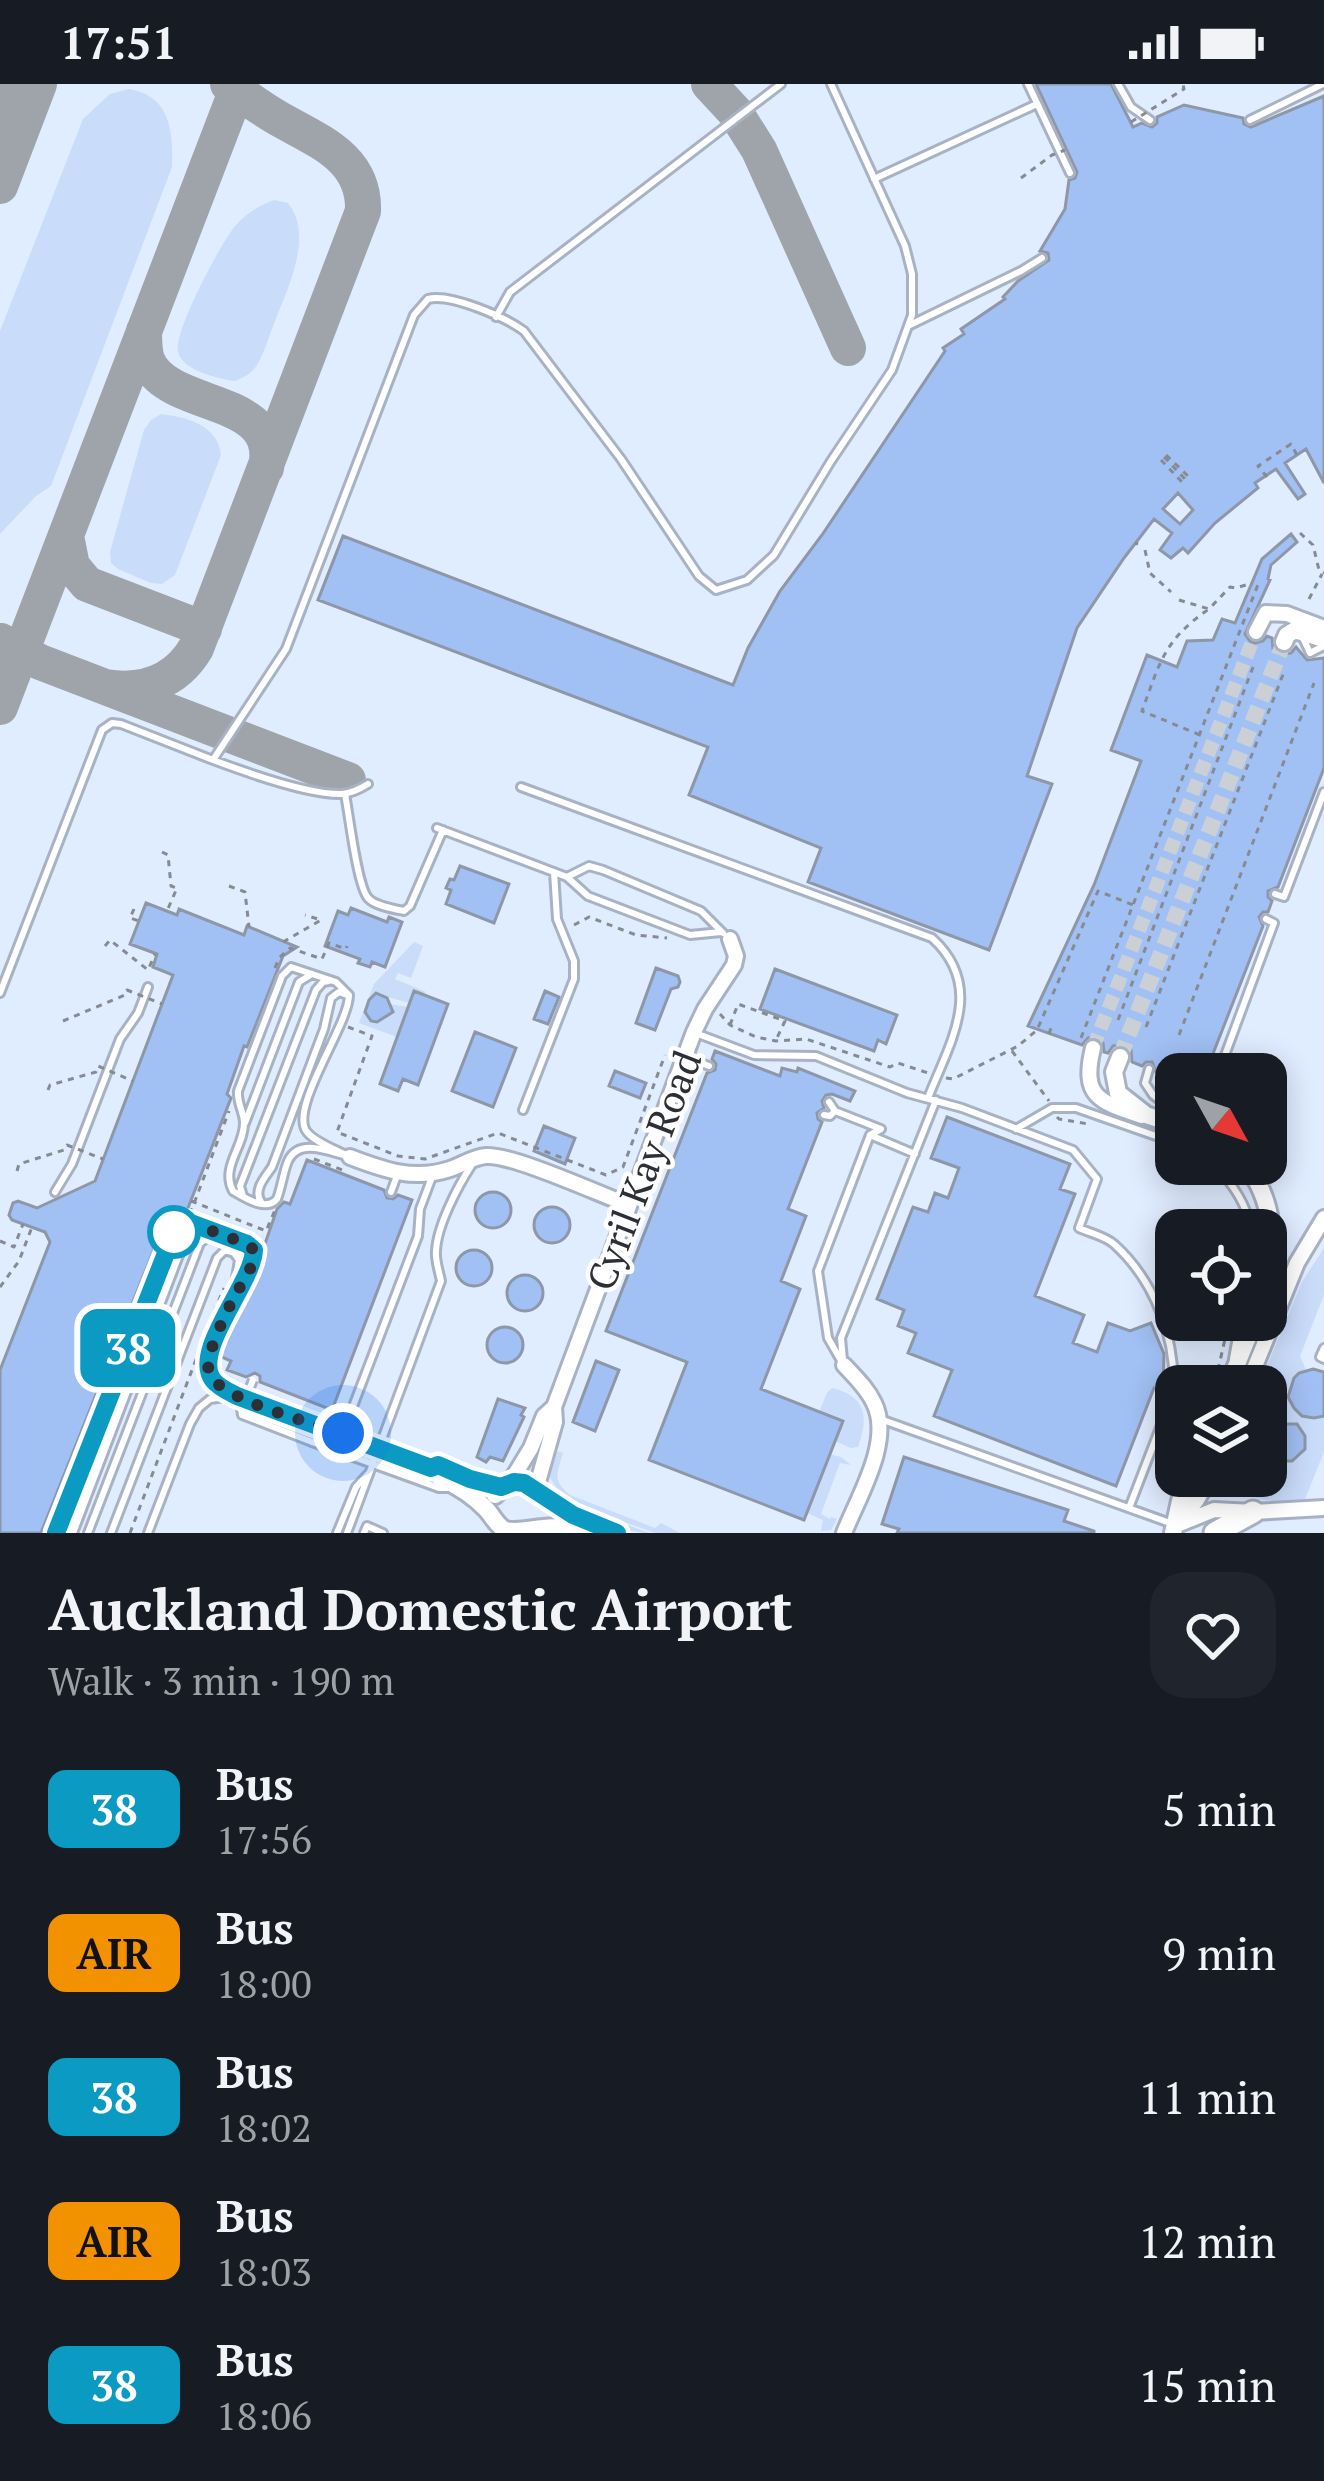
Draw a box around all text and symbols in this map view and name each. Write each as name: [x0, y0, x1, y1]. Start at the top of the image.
text: 17:51: [60, 12, 177, 72]
street label: Cyril Kay Road: [573, 1043, 713, 1297]
north arrow: [1155, 1053, 1287, 1185]
map controls: [1155, 1053, 1287, 1497]
unlabelled marker: [149, 1207, 199, 1257]
button: locate: [1155, 1209, 1287, 1341]
line badge: 38: [74, 1309, 182, 1387]
text: 38: [104, 1320, 152, 1376]
button: layers: [1155, 1365, 1287, 1497]
your location: [313, 1403, 373, 1463]
text: Auckland Domestic Airport: [48, 1571, 793, 1646]
button: heart: [1150, 1572, 1276, 1698]
text: Walk · 3 min · 190 m: [48, 1654, 394, 1706]
text: Bus: [216, 1753, 294, 1813]
text: 5 min: [1162, 1779, 1276, 1839]
text: 38: [90, 1781, 138, 1837]
text: 17:56: [216, 1813, 312, 1865]
text: Bus: [216, 1897, 294, 1957]
text: 9 min: [1162, 1923, 1276, 1983]
text: AIR: [76, 1925, 152, 1981]
text: 18:00: [216, 1957, 312, 2009]
text: Bus: [216, 2041, 294, 2101]
text: 11 min: [1138, 2067, 1276, 2127]
text: 38: [90, 2069, 138, 2125]
text: 18:02: [216, 2101, 312, 2153]
text: Bus: [216, 2185, 294, 2245]
text: 12 min: [1138, 2211, 1276, 2271]
text: AIR: [76, 2213, 152, 2269]
text: 18:03: [216, 2245, 312, 2297]
text: Bus: [216, 2329, 294, 2389]
text: 15 min: [1138, 2355, 1276, 2415]
text: 38: [90, 2357, 138, 2413]
text: 18:06: [216, 2389, 312, 2441]

